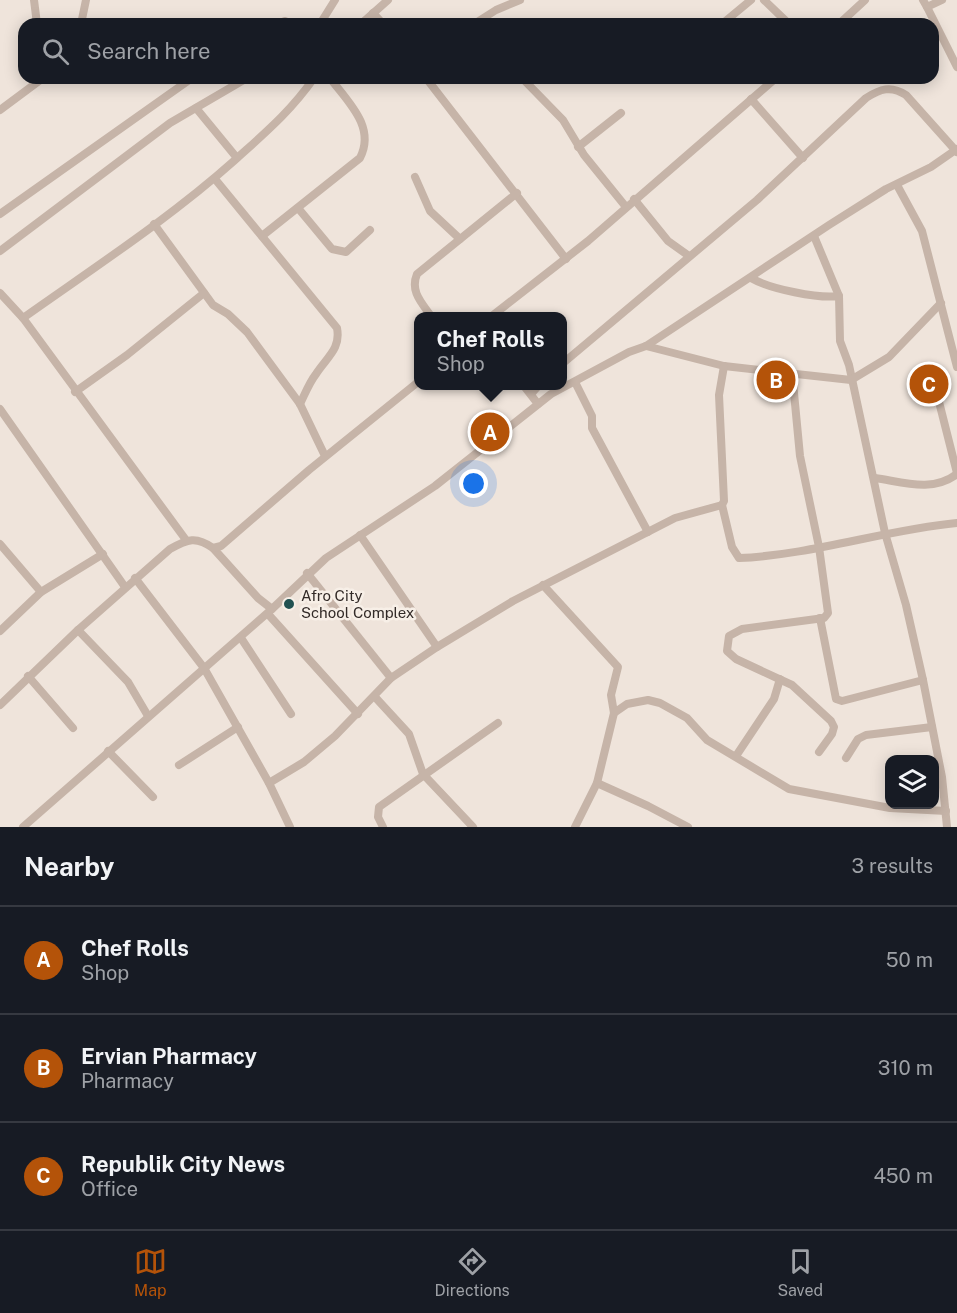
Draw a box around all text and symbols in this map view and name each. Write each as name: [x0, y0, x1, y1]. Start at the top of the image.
search box: [18, 18, 939, 84]
icon: search: [39, 35, 72, 68]
text: Search here: [87, 38, 211, 64]
popup: [414, 312, 567, 390]
text: Chef Rolls: [437, 326, 544, 352]
text: Shop: [437, 352, 485, 376]
pin: B: [756, 358, 796, 403]
pin: C: [910, 362, 948, 406]
pin: A: [470, 410, 510, 454]
your location: [459, 469, 488, 498]
place label: Afro City School Complex: [301, 587, 414, 621]
marker: Afro City School Complex: [282, 597, 296, 611]
map controls: [885, 755, 939, 809]
button: layers: [885, 755, 939, 809]
text: Nearby: [24, 851, 114, 882]
text: 3 results: [852, 854, 933, 878]
text: Chef Rolls: [81, 935, 189, 961]
text: A: [36, 948, 51, 972]
text: 50 m: [886, 948, 933, 972]
text: Shop: [81, 961, 129, 985]
text: Ervian Pharmacy: [81, 1043, 257, 1069]
text: B: [37, 1056, 50, 1080]
text: 310 m: [878, 1056, 933, 1080]
text: Pharmacy: [81, 1069, 174, 1093]
text: Republik City News: [81, 1151, 285, 1177]
text: C: [36, 1164, 51, 1188]
text: 450 m: [873, 1164, 933, 1188]
text: Office: [81, 1177, 138, 1201]
tab: Map: [134, 1245, 167, 1300]
tab: Directions: [435, 1245, 510, 1300]
tab: Saved: [777, 1245, 823, 1300]

